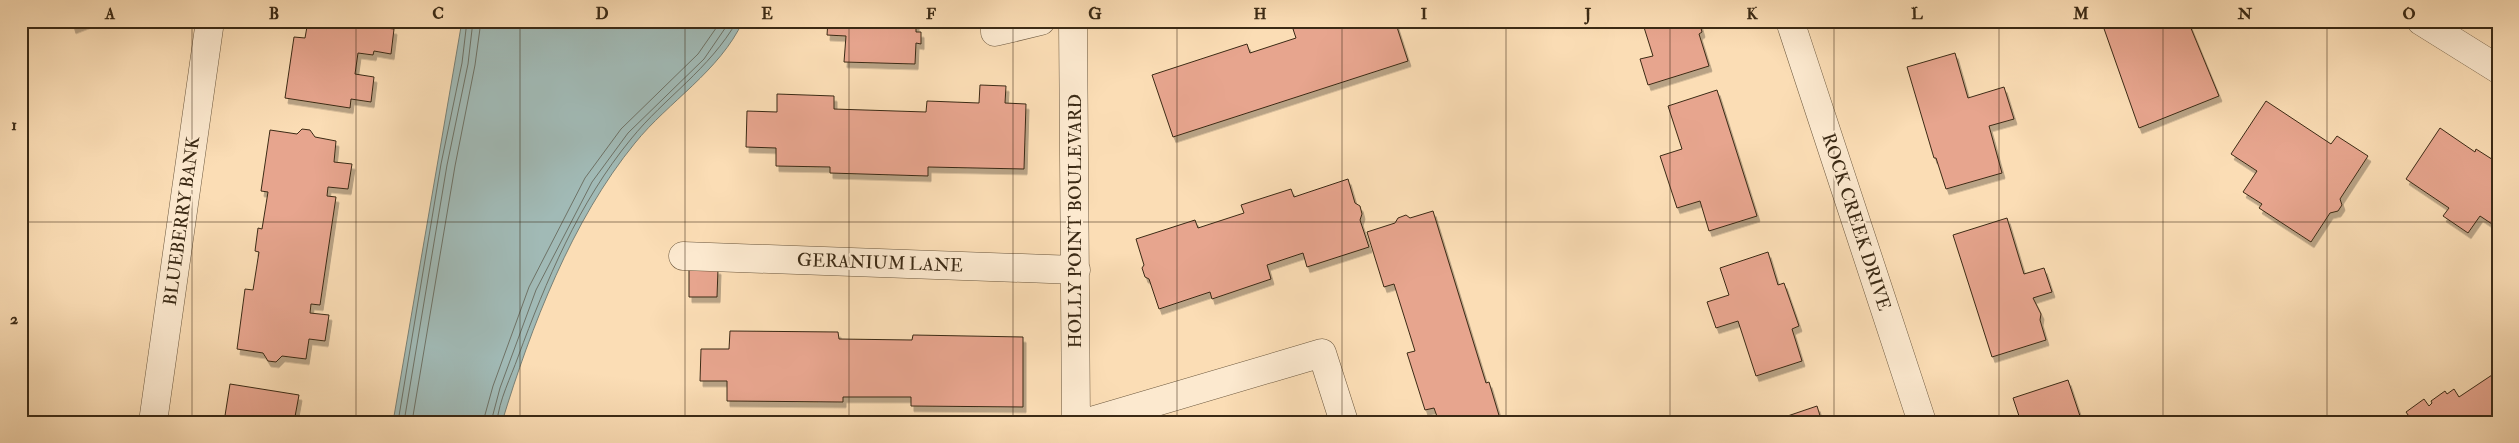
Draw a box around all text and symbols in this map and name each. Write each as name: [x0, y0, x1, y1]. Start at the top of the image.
text: A: [104, 4, 116, 24]
text: B: [269, 4, 279, 24]
text: C: [432, 4, 444, 24]
text: D: [595, 4, 609, 24]
text: E: [761, 4, 773, 24]
text: F: [926, 4, 936, 24]
text: G: [1088, 4, 1102, 24]
text: H: [1253, 4, 1267, 24]
text: I: [1421, 4, 1428, 24]
text: J: [1584, 4, 1592, 25]
text: K: [1746, 4, 1758, 24]
text: L: [1911, 4, 1923, 24]
text: M: [2072, 4, 2089, 24]
text: N: [2237, 4, 2253, 24]
text: O: [2402, 4, 2416, 24]
street label: HOLLY POINT BOULEVARD: [1064, 94, 1087, 348]
text: 1: [11, 115, 17, 135]
street label: ROCK CREEK DRIVE: [1816, 130, 1896, 314]
street label: BLUEBERRY BANK: [159, 135, 205, 307]
street label: GERANIUM LANE: [797, 249, 963, 277]
text: 2: [10, 309, 18, 329]

